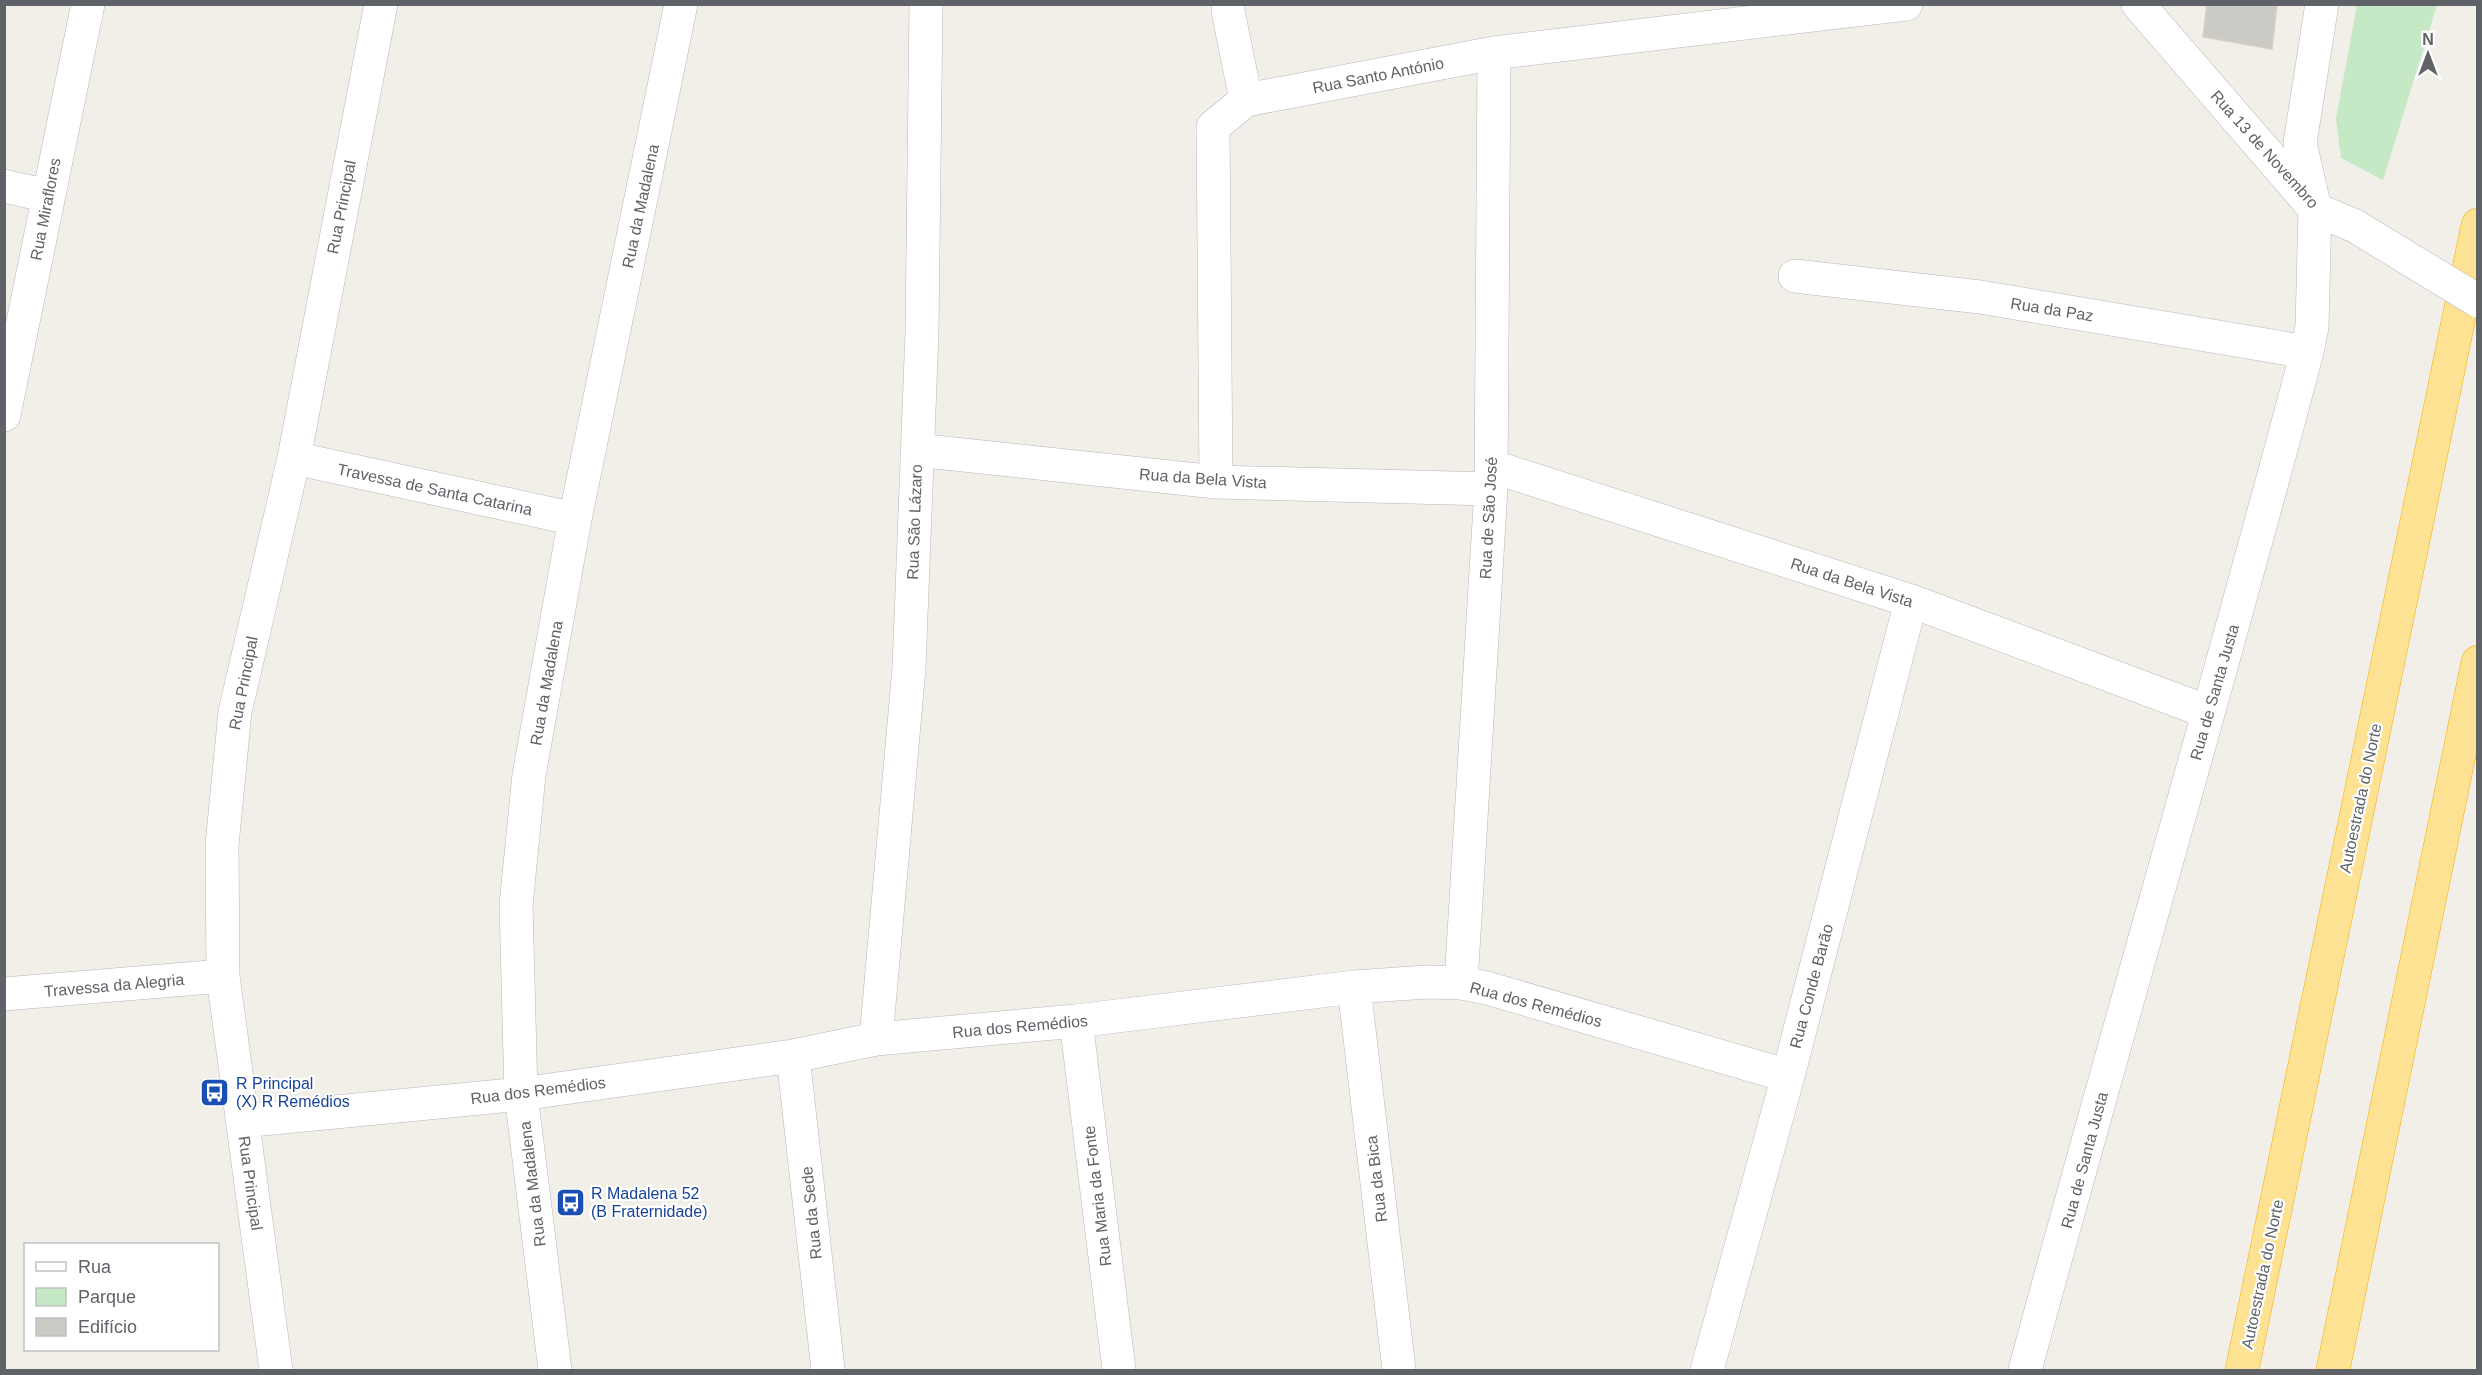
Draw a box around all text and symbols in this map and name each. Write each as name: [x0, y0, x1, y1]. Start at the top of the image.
north arrow: [2398, 24, 2458, 84]
text: N: [2422, 31, 2434, 48]
street label: Rua Santo António: [1311, 54, 1445, 97]
street label: Rua 13 de Novembro: [2207, 87, 2322, 212]
street label: Rua da Madalena: [619, 142, 662, 270]
street label: Rua Miraflores: [27, 156, 64, 262]
street label: Rua Principal: [324, 159, 359, 255]
street label: Rua da Paz: [2009, 295, 2095, 324]
street label: Rua de São José: [1477, 456, 1500, 580]
street label: Travessa de Santa Catarina: [336, 461, 534, 518]
street label: Rua São Lázaro: [904, 464, 925, 580]
street label: Rua da Bela Vista: [1139, 466, 1267, 491]
street label: Rua da Bela Vista: [1788, 555, 1915, 610]
street label: Rua da Madalena: [527, 619, 566, 747]
street label: Rua de Santa Justa: [2187, 622, 2242, 762]
street label: Rua Principal: [226, 635, 261, 731]
street label: Autoestrada do Norte: [2336, 722, 2385, 874]
street label: Rua Conde Barão: [1787, 922, 1836, 1050]
street label: Travessa da Alegria: [43, 971, 185, 1000]
street label: Rua dos Remédios: [1468, 979, 1604, 1030]
street label: Rua dos Remédios: [952, 1012, 1089, 1041]
street label: Rua dos Remédios: [469, 1074, 607, 1107]
place label: R Principal (X) R Remédios: [236, 1075, 350, 1110]
bus stop icon: R Principal (X) R Remédios: [199, 1076, 231, 1108]
street label: Rua de Santa Justa: [2058, 1090, 2111, 1230]
street label: Rua da Madalena: [516, 1120, 549, 1248]
street label: Rua Maria da Fonte: [1080, 1125, 1115, 1267]
street label: Rua Principal: [235, 1135, 266, 1231]
street label: Rua da Bica: [1363, 1135, 1390, 1223]
street label: Rua da Sede: [798, 1166, 825, 1260]
place label: R Madalena 52 (B Fraternidade): [591, 1185, 708, 1220]
bus stop icon: R Madalena 52 (B Fraternidade): [554, 1186, 586, 1218]
street label: Autoestrada do Norte: [2238, 1198, 2287, 1350]
legend: [24, 1243, 219, 1351]
text: Rua: [78, 1257, 112, 1277]
text: Parque: [78, 1287, 136, 1307]
text: Edifício: [78, 1317, 137, 1337]

